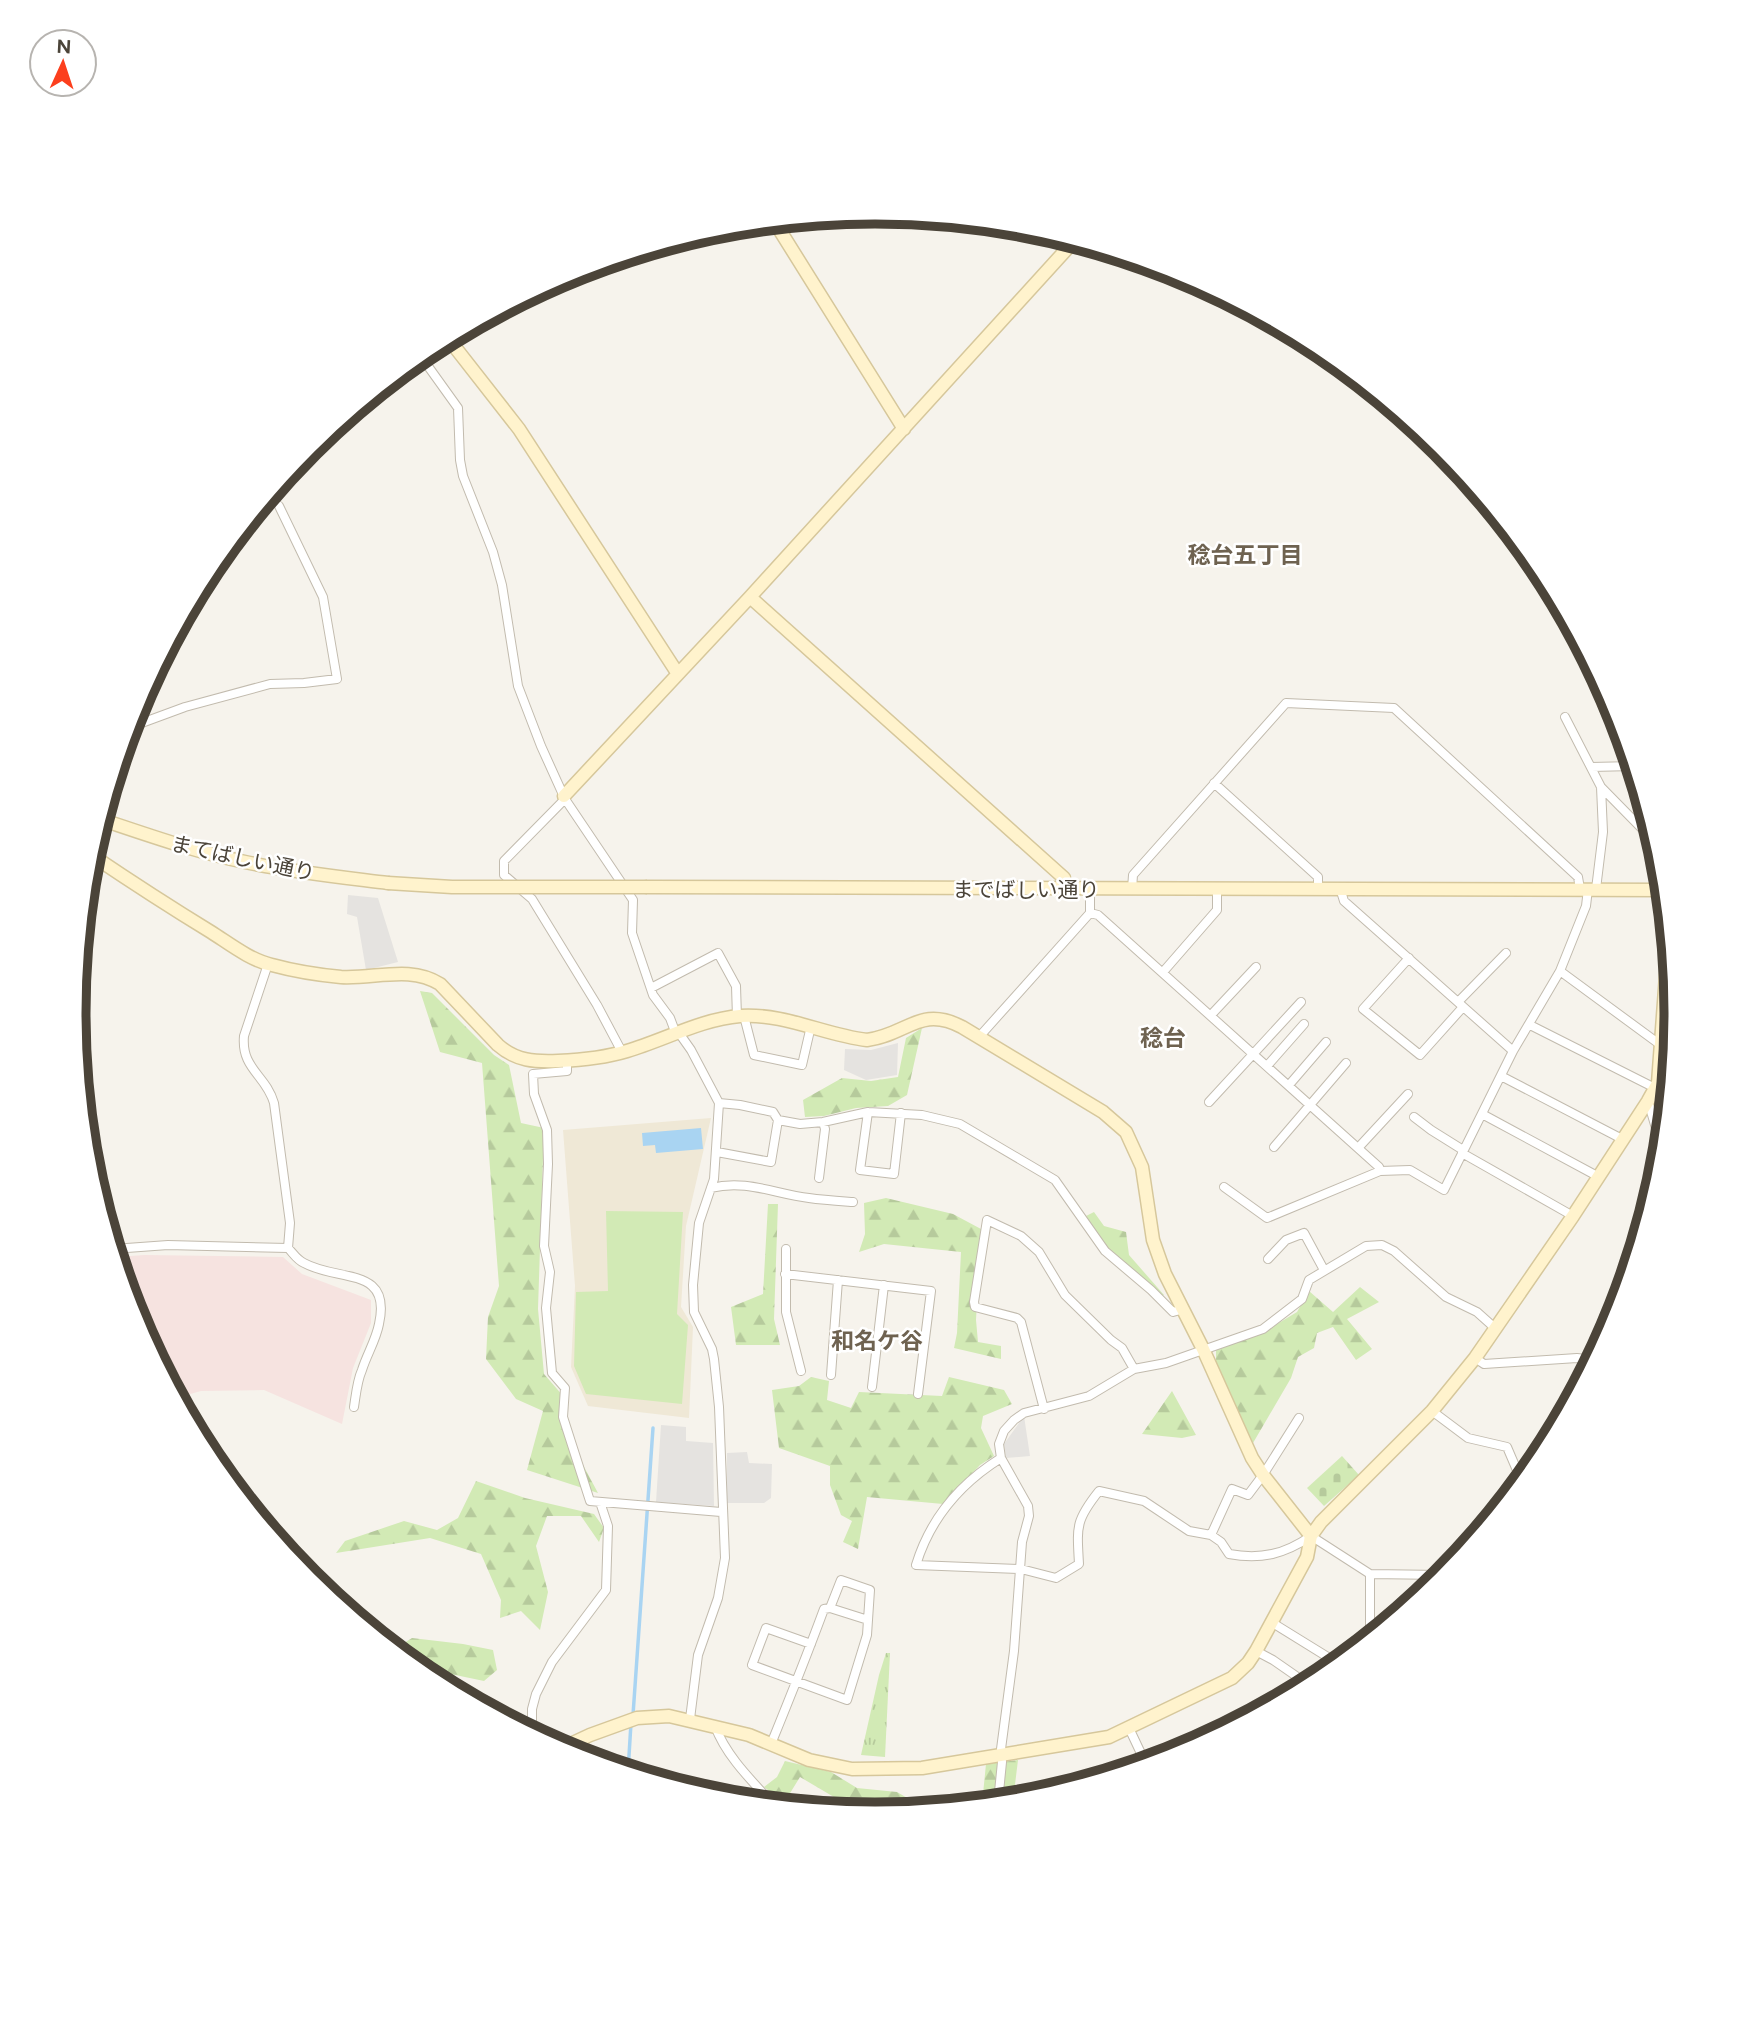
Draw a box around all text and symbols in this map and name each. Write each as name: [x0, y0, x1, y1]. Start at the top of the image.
north arrow: [28, 28, 98, 98]
text: N: [56, 35, 72, 58]
district label: 稔台五丁目: [1188, 541, 1303, 569]
street label: まてばしい通り: [169, 831, 317, 885]
street label: までばしい通り: [953, 877, 1100, 902]
district label: 稔台: [1140, 1024, 1186, 1052]
district label: 和名ケ谷: [831, 1327, 923, 1355]

